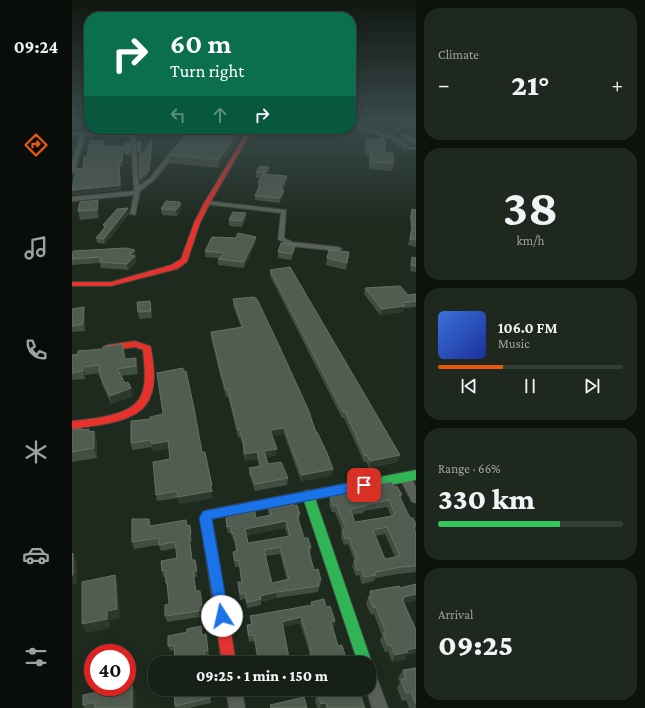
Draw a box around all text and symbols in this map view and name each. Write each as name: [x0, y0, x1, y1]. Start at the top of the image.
icon: right: [104, 28, 156, 80]
text: 60 m: [170, 28, 231, 59]
text: 09:24: [14, 37, 58, 57]
text: Climate: [438, 47, 479, 62]
text: Turn right: [170, 61, 244, 81]
text: 21°: [511, 68, 550, 101]
text: −: [438, 72, 450, 97]
text: +: [611, 72, 623, 97]
icon: left: [167, 104, 189, 126]
icon: ahead: [209, 104, 231, 126]
icon: right: [251, 104, 273, 126]
icon: directions: [22, 131, 50, 159]
text: 38: [503, 178, 558, 236]
text: km/h: [516, 233, 545, 248]
icon: music: [22, 234, 50, 262]
text: 106.0 FM: [498, 320, 558, 336]
icon: phone: [22, 336, 50, 364]
text: Music: [498, 336, 530, 351]
icon: previous: [458, 375, 480, 397]
icon: pause: [519, 375, 541, 397]
icon: next: [581, 375, 603, 397]
icon: climate: [22, 438, 50, 466]
text: Range · 66%: [438, 461, 501, 476]
pin: [347, 468, 381, 502]
icon: arrive: [353, 474, 375, 496]
text: 330 km: [438, 482, 535, 515]
icon: car: [22, 541, 50, 569]
position arrow: [201, 595, 243, 637]
text: Arrival: [438, 607, 473, 622]
text: 09:25: [438, 628, 513, 661]
icon: filters: [22, 643, 50, 671]
speed limit sign: 40: [84, 644, 136, 696]
text: 09:25 · 1 min · 150 m: [196, 668, 328, 684]

